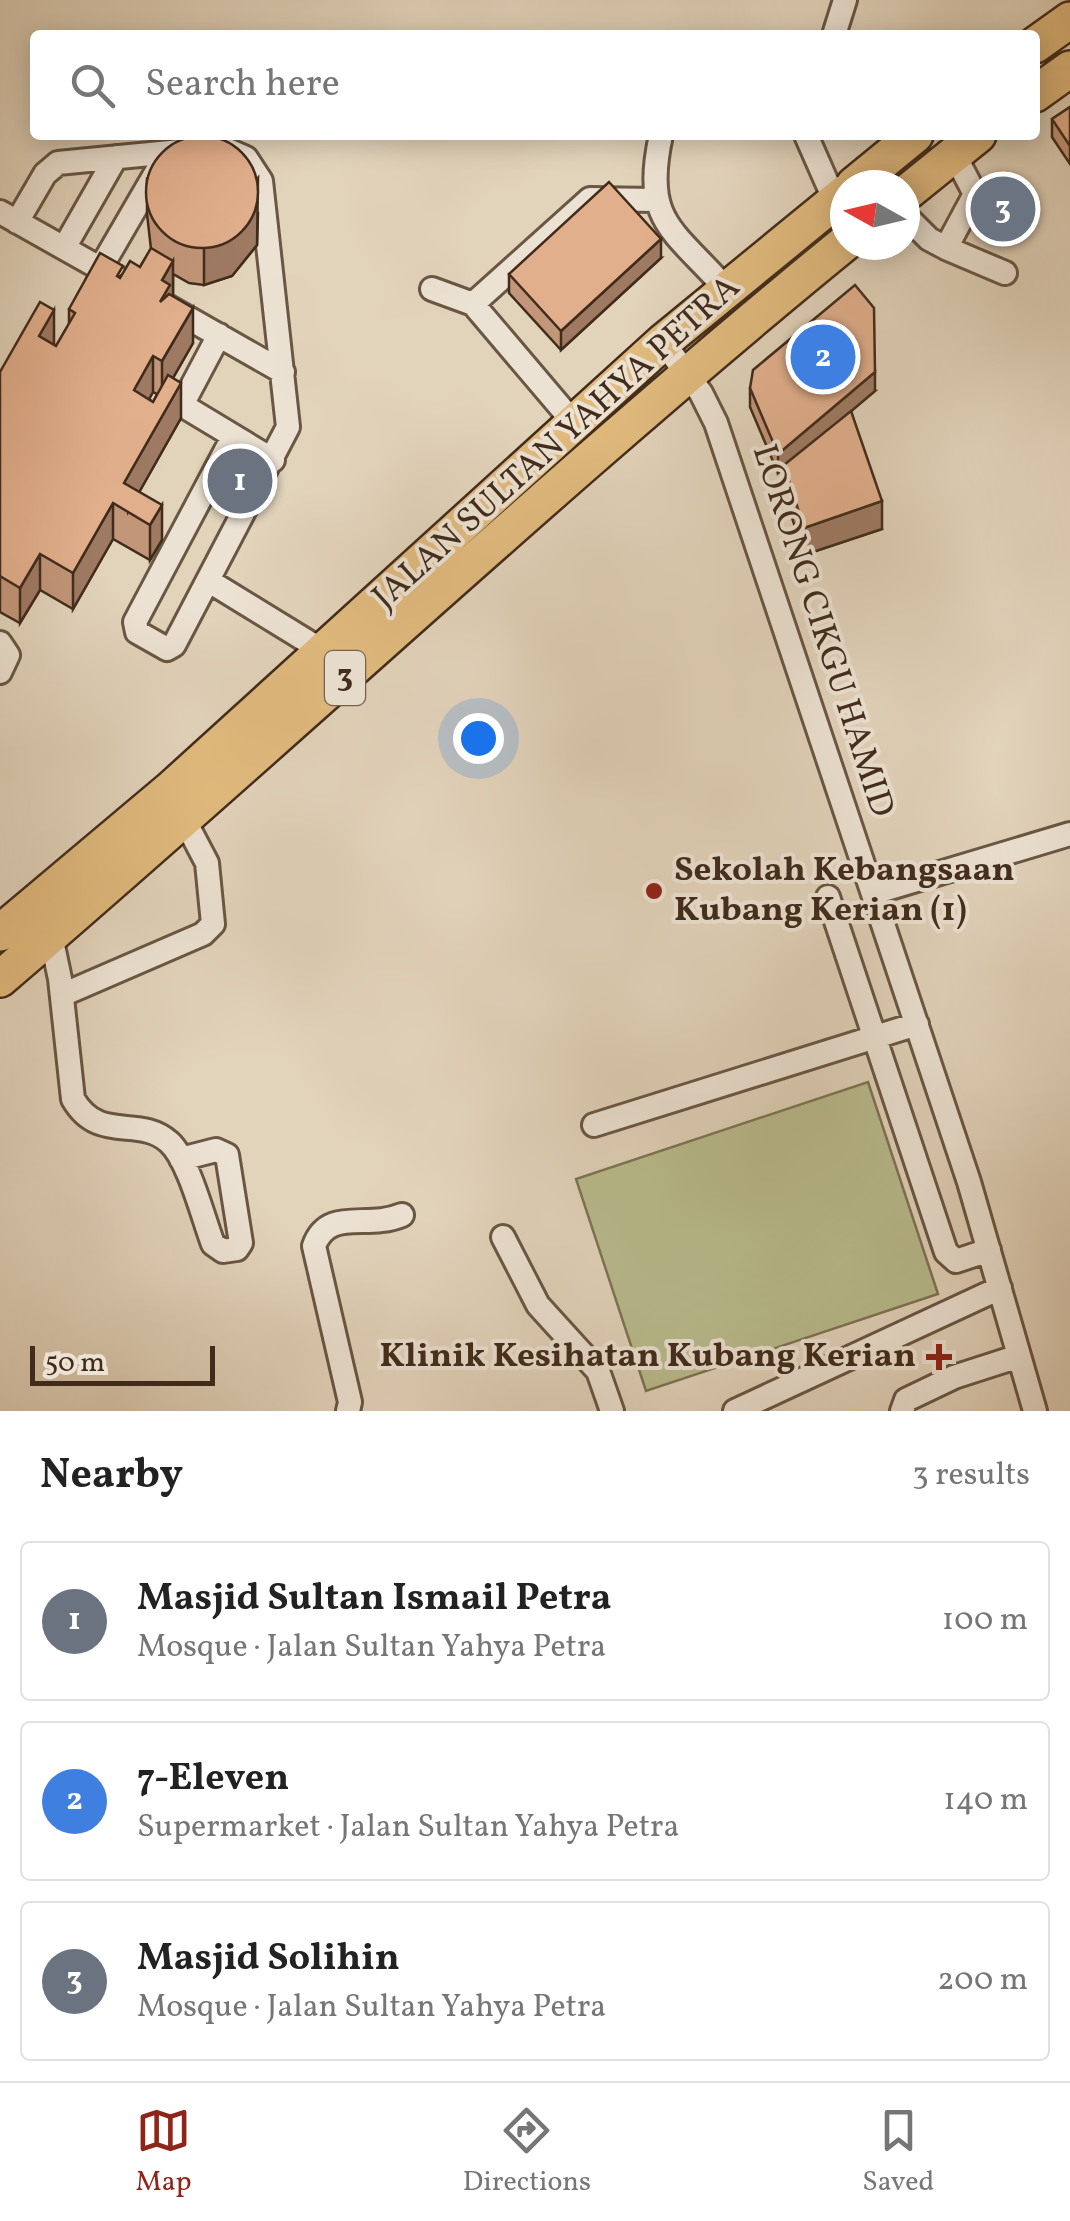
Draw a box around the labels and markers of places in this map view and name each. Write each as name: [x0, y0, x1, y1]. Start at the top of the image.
pin: 3: [970, 172, 1036, 246]
pin: 2: [790, 320, 856, 394]
pin: 1: [208, 444, 272, 518]
place label: Sekolah Kebangsaan Kubang Kerian (1): [674, 847, 1015, 935]
marker: Sekolah Kebangsaan Kubang Kerian (1): [643, 880, 665, 902]
place label: Klinik Kesihatan Kubang Kerian: [380, 1333, 916, 1381]
marker: Klinik Kesihatan Kubang Kerian: [926, 1344, 952, 1370]

